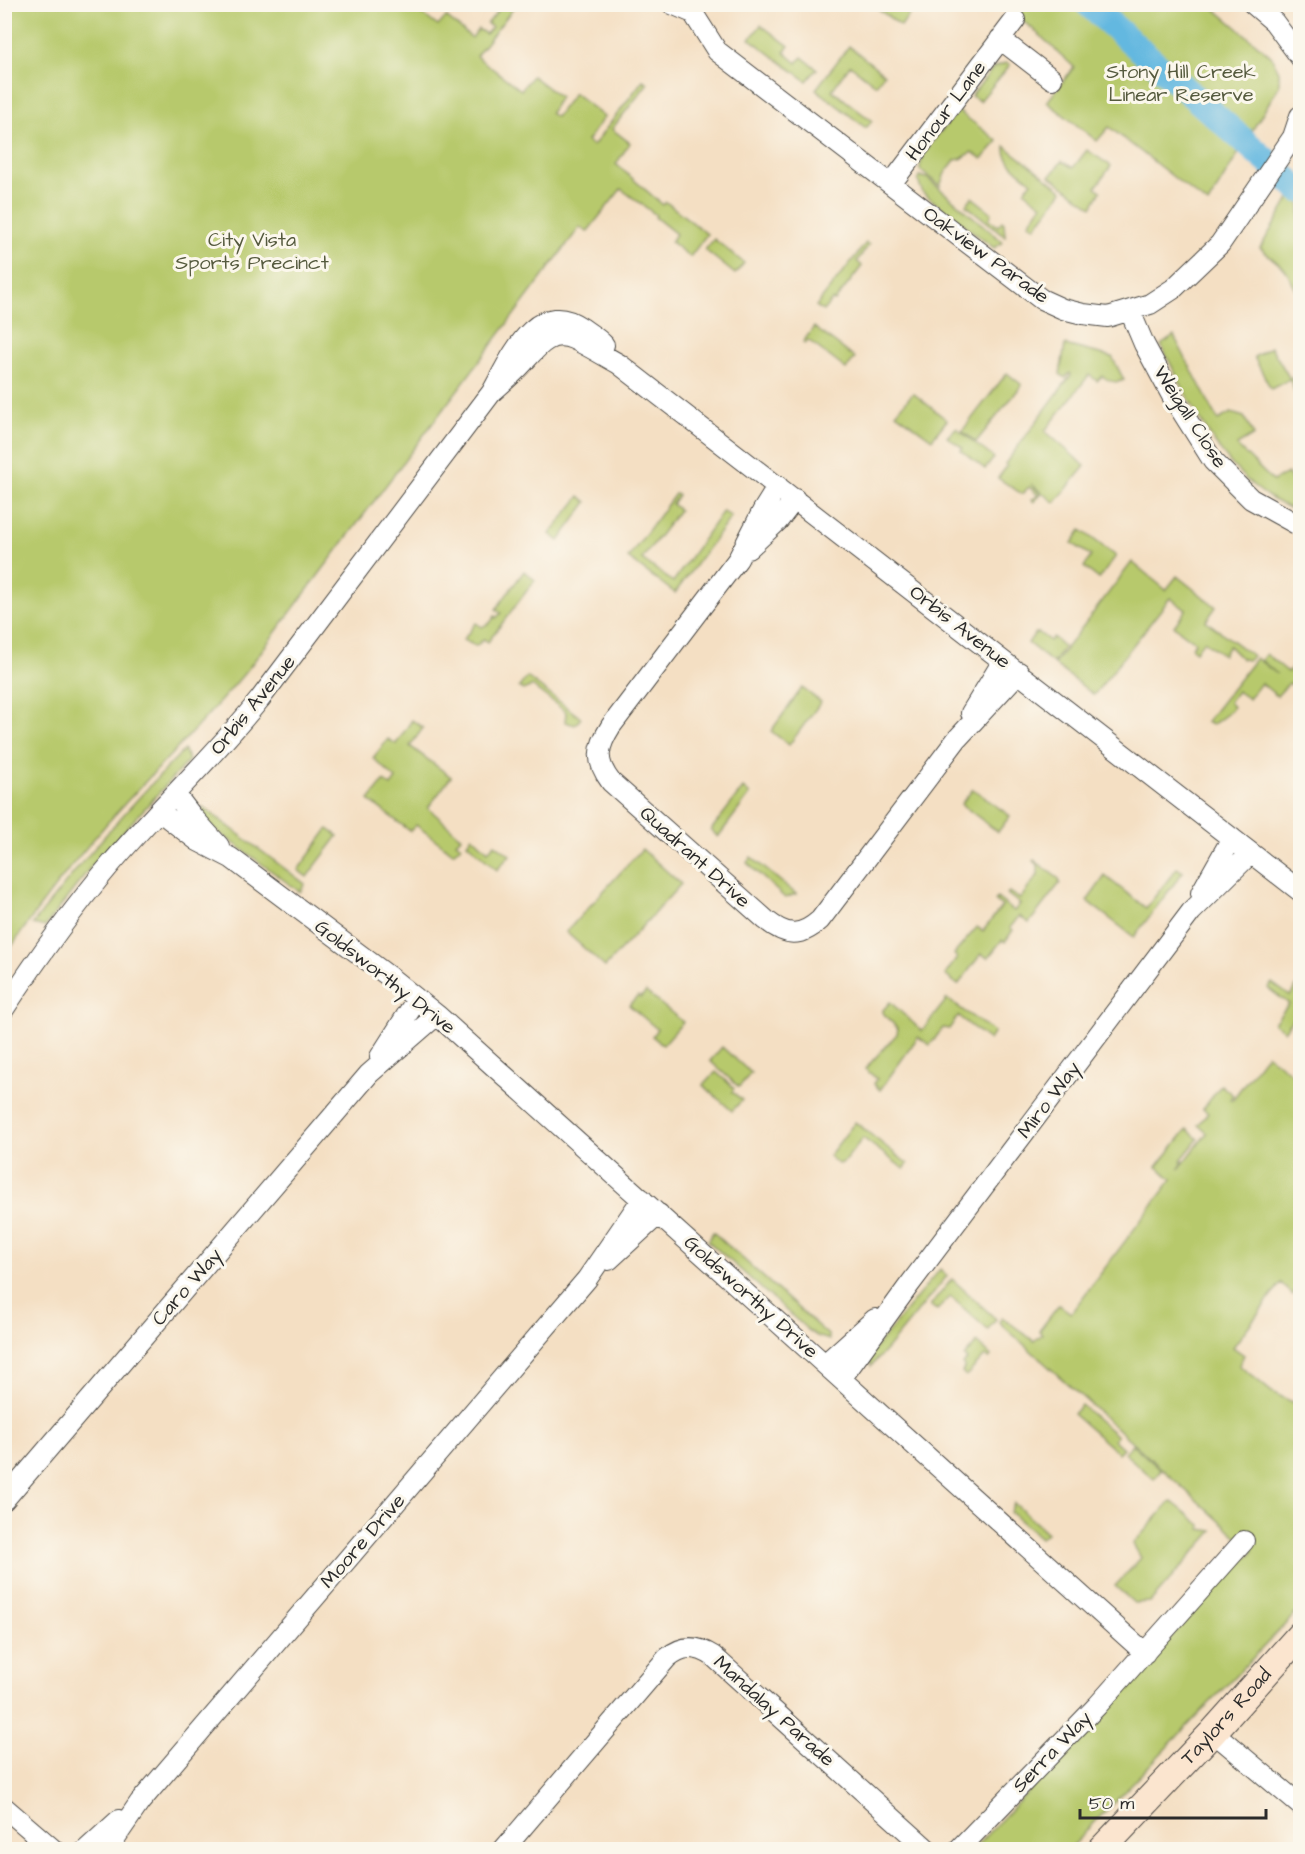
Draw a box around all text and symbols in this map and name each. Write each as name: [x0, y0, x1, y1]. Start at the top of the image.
street label: Honour Lane: [899, 55, 993, 167]
park label: Stony Hill Creek Linear Reserve: [1106, 58, 1256, 109]
street label: Oakview Parade: [917, 200, 1055, 310]
park label: City Vista Sports Precinct: [175, 226, 329, 277]
street label: Weigall Close: [1146, 360, 1234, 474]
street label: Orbis Avenue: [903, 578, 1017, 676]
street label: Orbis Avenue: [204, 649, 302, 761]
street label: Quadrant Drive: [633, 800, 757, 914]
street label: Goldsworthy Drive: [308, 913, 462, 1042]
street label: Miro Way: [1011, 1056, 1088, 1145]
street label: Goldsworthy Drive: [677, 1229, 824, 1366]
street label: Caro Way: [145, 1242, 229, 1333]
street label: Moore Drive: [314, 1487, 412, 1594]
street label: Mandalay Parade: [706, 1649, 841, 1774]
street label: Taylors Road: [1174, 1662, 1278, 1772]
street label: Serra Way: [1006, 1705, 1099, 1800]
scale bar: [1080, 1782, 1266, 1820]
text: 50 m: [1089, 1791, 1134, 1816]

